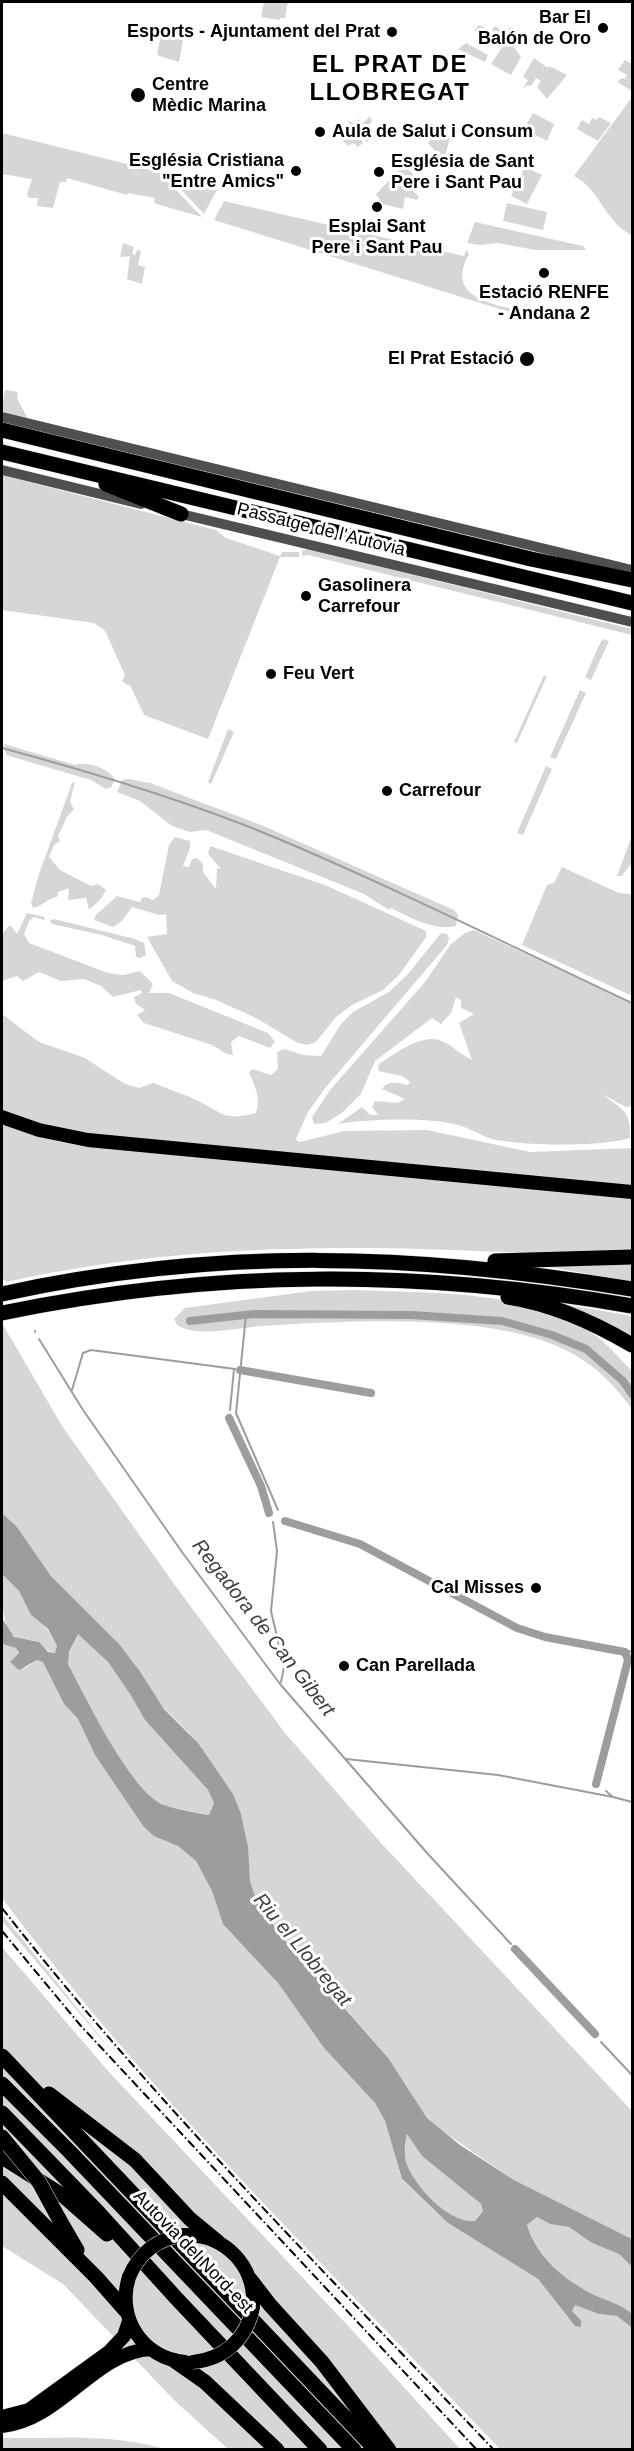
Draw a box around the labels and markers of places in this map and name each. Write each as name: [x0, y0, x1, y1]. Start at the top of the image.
place label: Bar El Balón de Oro: [478, 7, 591, 50]
place label: Esports - Ajuntament del Prat: [127, 21, 380, 43]
marker: Bar El Balón de Oro: [596, 21, 610, 35]
marker: Esports - Ajuntament del Prat: [385, 25, 399, 39]
place label: Centre Mèdic Marina: [152, 74, 266, 116]
marker: Centre Mèdic Marina: [129, 86, 147, 104]
place label: Aula de Salut i Consum: [332, 121, 533, 143]
marker: Aula de Salut i Consum: [313, 125, 327, 139]
place label: Església Cristiana "Entre Amics": [129, 150, 284, 192]
place label: Església de Sant Pere i Sant Pau: [391, 151, 534, 194]
marker: Església Cristiana "Entre Amics": [289, 164, 303, 178]
marker: Església de Sant Pere i Sant Pau: [372, 165, 386, 179]
marker: Esplai Sant Pere i Sant Pau: [370, 200, 384, 214]
place label: Esplai Sant Pere i Sant Pau: [311, 216, 443, 258]
marker: Estació RENFE - Andana 2: [537, 266, 551, 280]
place label: Estació RENFE - Andana 2: [479, 282, 609, 324]
place label: El Prat Estació: [388, 348, 514, 370]
marker: El Prat Estació: [518, 350, 536, 368]
place label: Gasolinera Carrefour: [318, 575, 411, 618]
marker: Gasolinera Carrefour: [299, 589, 313, 603]
place label: Feu Vert: [283, 663, 354, 685]
marker: Feu Vert: [264, 667, 278, 681]
place label: Carrefour: [399, 780, 481, 802]
marker: Carrefour: [380, 784, 394, 798]
place label: Cal Misses: [431, 1577, 524, 1599]
marker: Cal Misses: [529, 1581, 543, 1595]
place label: Can Parellada: [356, 1655, 475, 1677]
marker: Can Parellada: [337, 1659, 351, 1673]

